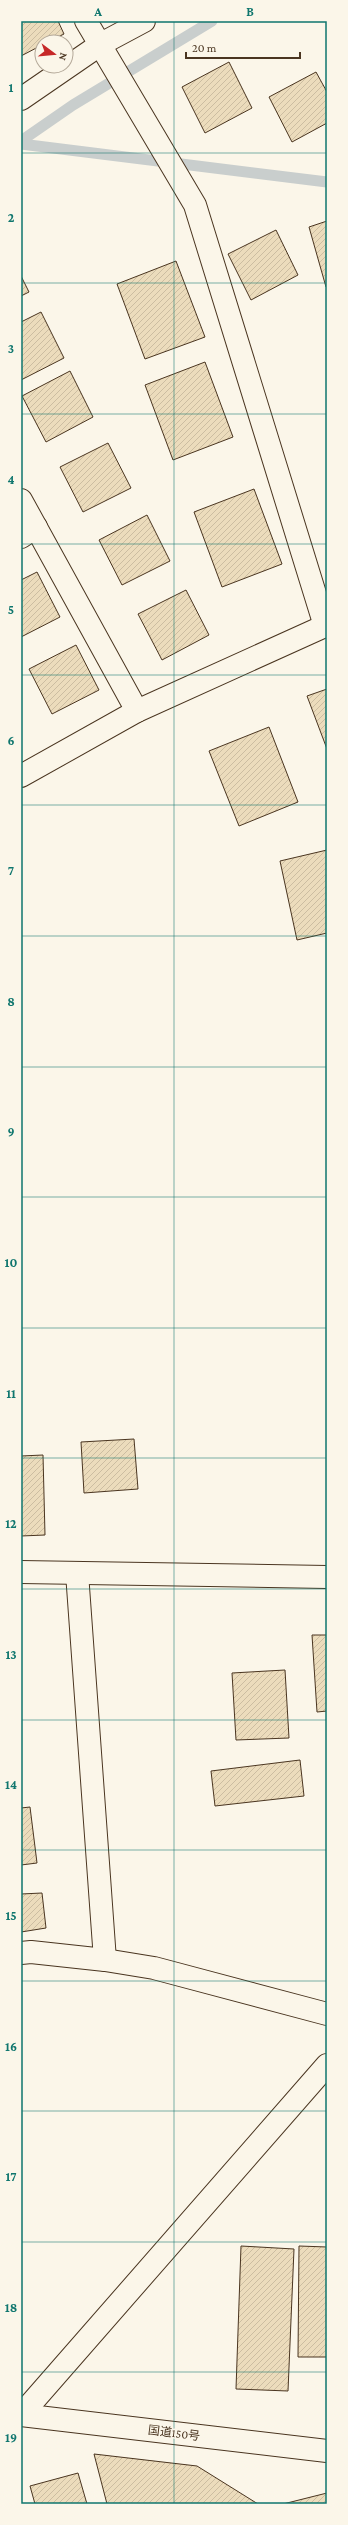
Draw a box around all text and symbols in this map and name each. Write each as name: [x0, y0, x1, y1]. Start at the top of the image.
text: A: [93, 4, 102, 19]
text: B: [246, 4, 254, 19]
north arrow: [34, 34, 74, 74]
scale bar: [186, 34, 300, 60]
text: 20 m: [192, 41, 217, 55]
text: N: [57, 51, 70, 62]
text: 1: [9, 80, 14, 95]
text: 2: [8, 210, 15, 225]
text: 3: [8, 341, 14, 356]
text: 4: [7, 472, 15, 487]
text: 5: [8, 602, 14, 617]
text: 6: [7, 733, 15, 748]
text: 7: [8, 863, 14, 878]
text: 8: [7, 994, 15, 1009]
text: 9: [7, 1124, 15, 1139]
text: 10: [5, 1255, 17, 1270]
text: 11: [6, 1386, 16, 1401]
text: 12: [5, 1516, 17, 1531]
text: 13: [5, 1647, 17, 1662]
text: 14: [5, 1777, 17, 1792]
text: 15: [5, 1908, 17, 1923]
text: 16: [5, 2039, 17, 2054]
text: 17: [5, 2169, 17, 2184]
text: 18: [5, 2300, 17, 2315]
street label: 国道150号: [147, 2423, 201, 2443]
text: 19: [5, 2430, 17, 2445]

